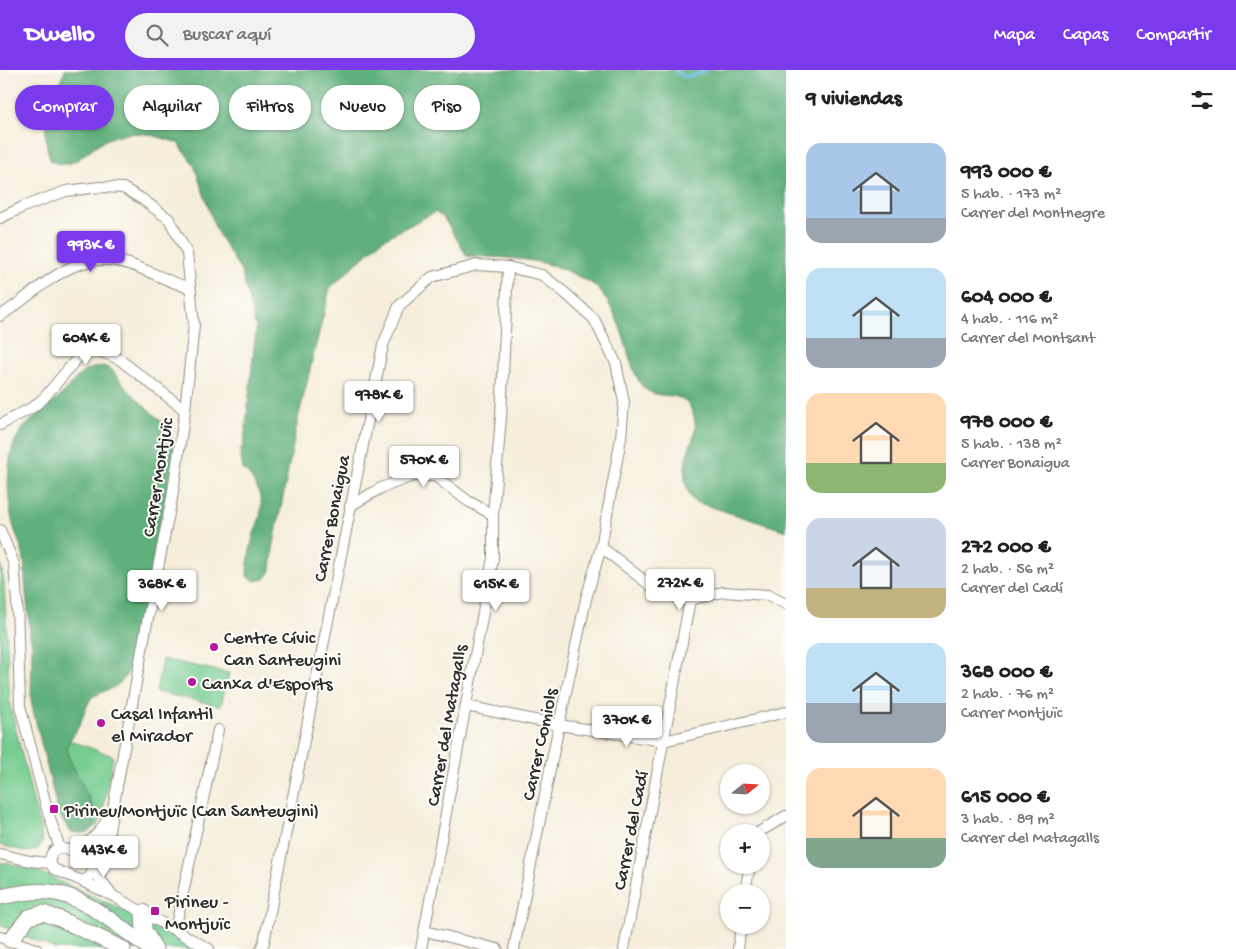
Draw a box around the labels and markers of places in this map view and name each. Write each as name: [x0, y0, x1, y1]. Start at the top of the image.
pin: 993K €: [50, 230, 132, 273]
pin: 604K €: [45, 324, 127, 366]
pin: 978K €: [338, 380, 420, 423]
pin: 570K €: [383, 446, 465, 488]
pin: 272K €: [639, 568, 721, 611]
pin: 368K €: [121, 570, 203, 612]
pin: 615K €: [455, 570, 537, 612]
place label: Centre Cívic Can Santeugini: [224, 628, 341, 673]
marker: Centre Cívic Can Santeugini: [208, 641, 220, 653]
place label: Canxa d'Esports: [202, 674, 333, 697]
marker: Canxa d'Esports: [186, 676, 198, 688]
place label: Casal Infantil el Mirador: [111, 704, 213, 749]
pin: 370K €: [586, 706, 668, 748]
marker: Casal Infantil el Mirador: [95, 717, 107, 729]
place label: Pirineu/Montjuïc (Can Santeugini): [63, 801, 319, 824]
marker: Pirineu/Montjuïc (Can Santeugini): [48, 803, 60, 815]
pin: 443K €: [63, 836, 145, 878]
place label: Pirineu - Montjuïc: [164, 892, 230, 937]
marker: Pirineu - Montjuïc: [149, 905, 161, 917]

